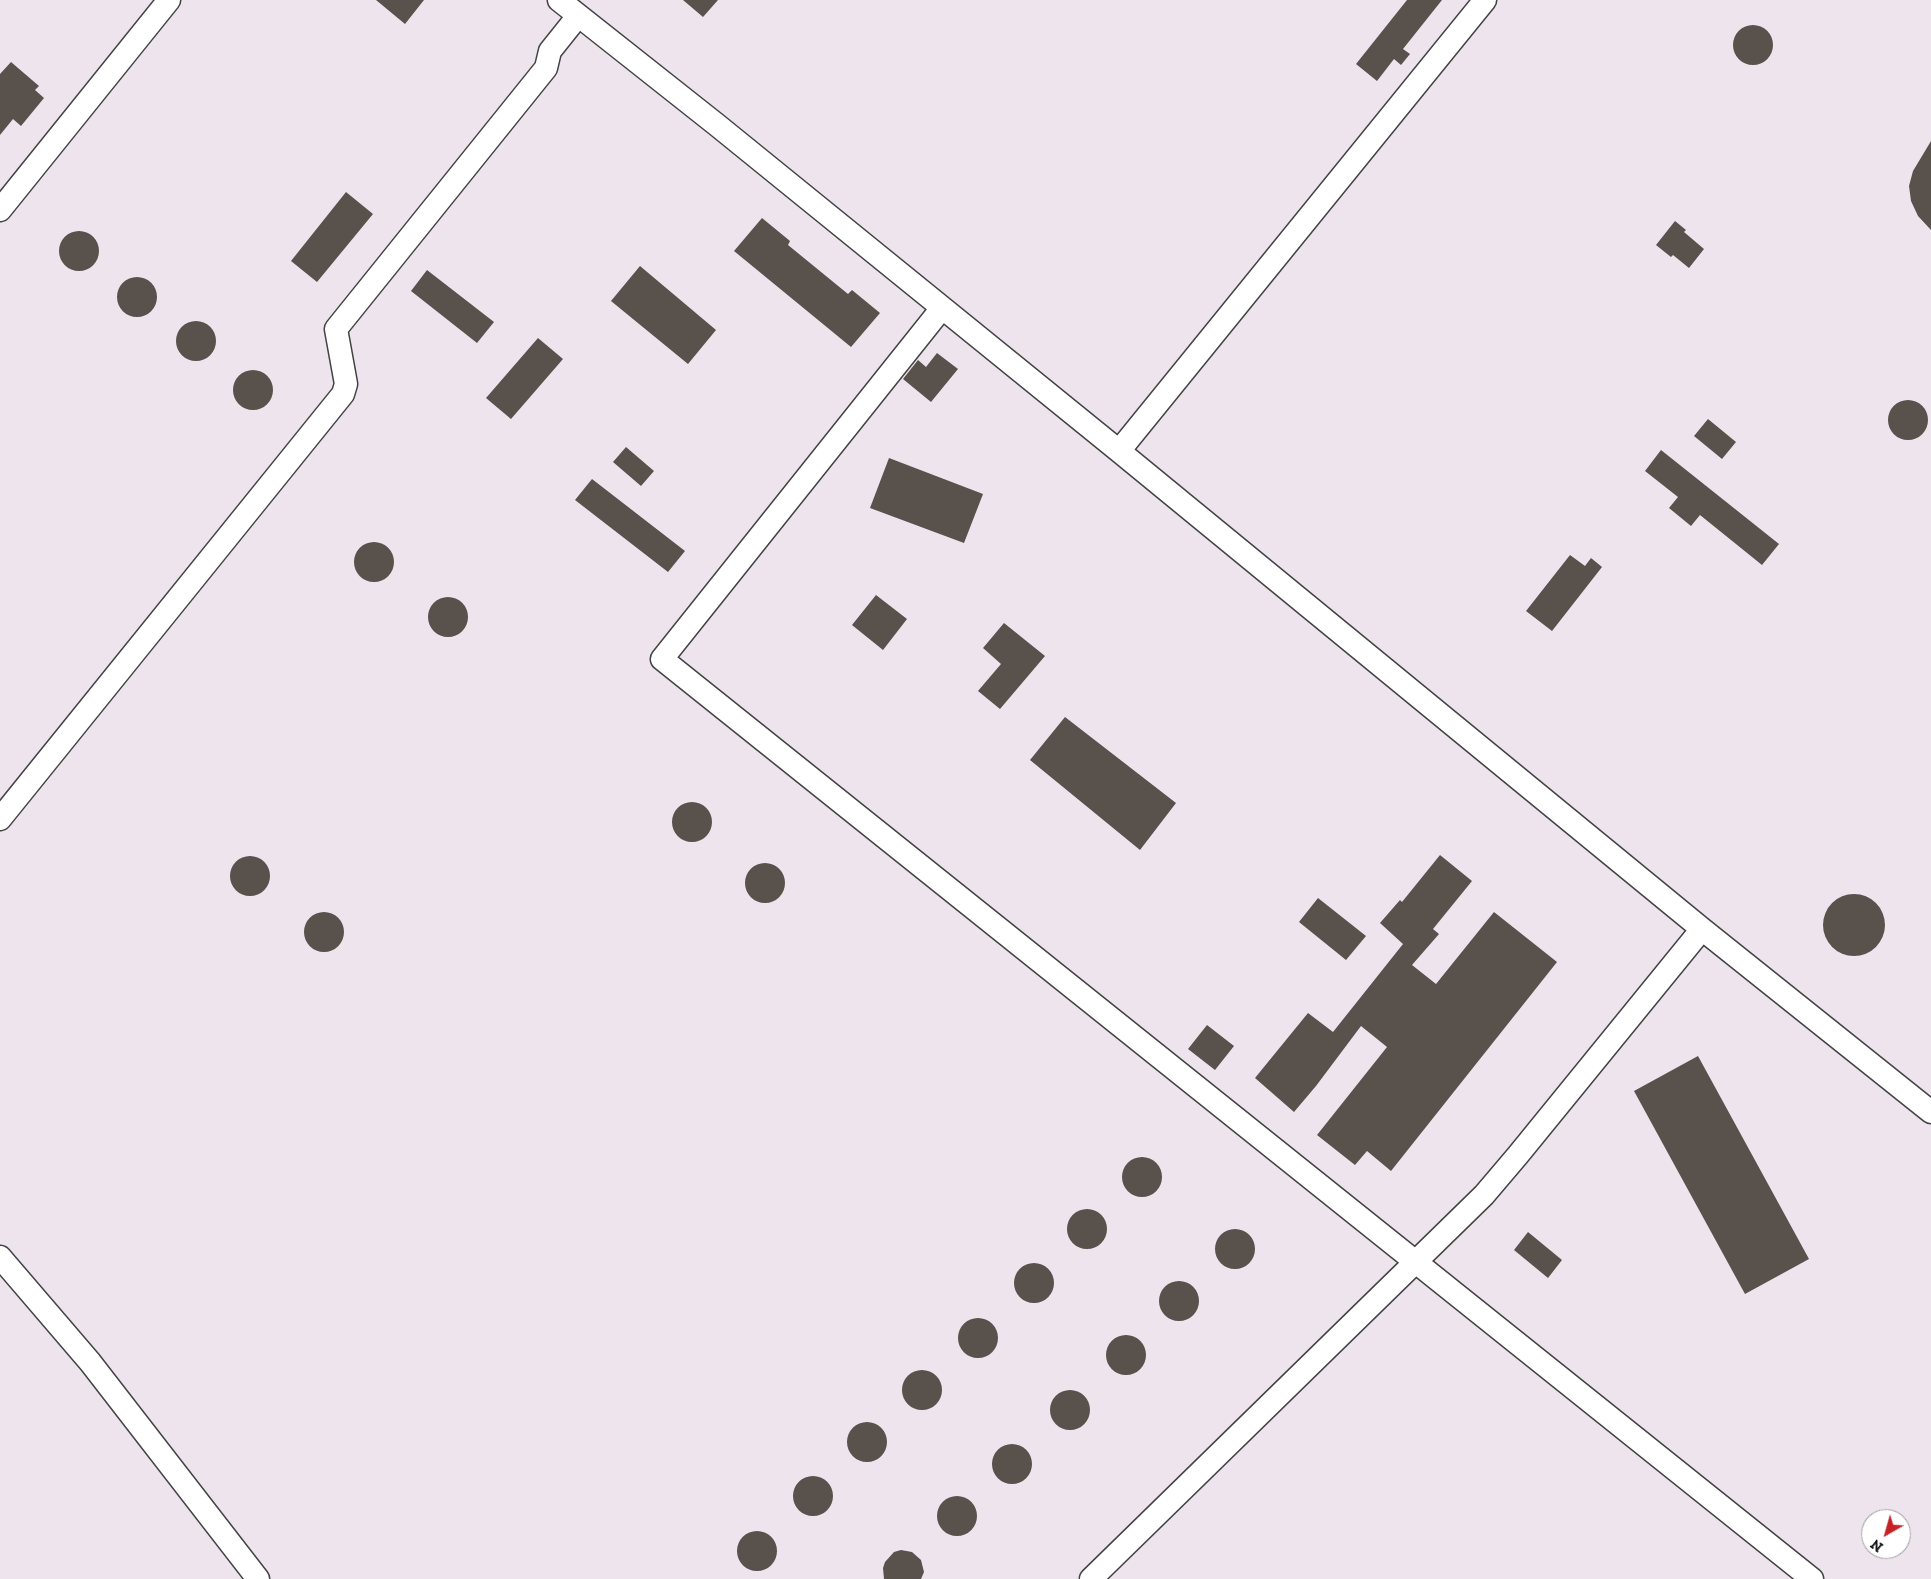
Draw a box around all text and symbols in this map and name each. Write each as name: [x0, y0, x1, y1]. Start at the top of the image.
north arrow: [1861, 1509, 1911, 1559]
text: N: [1868, 1535, 1887, 1555]

